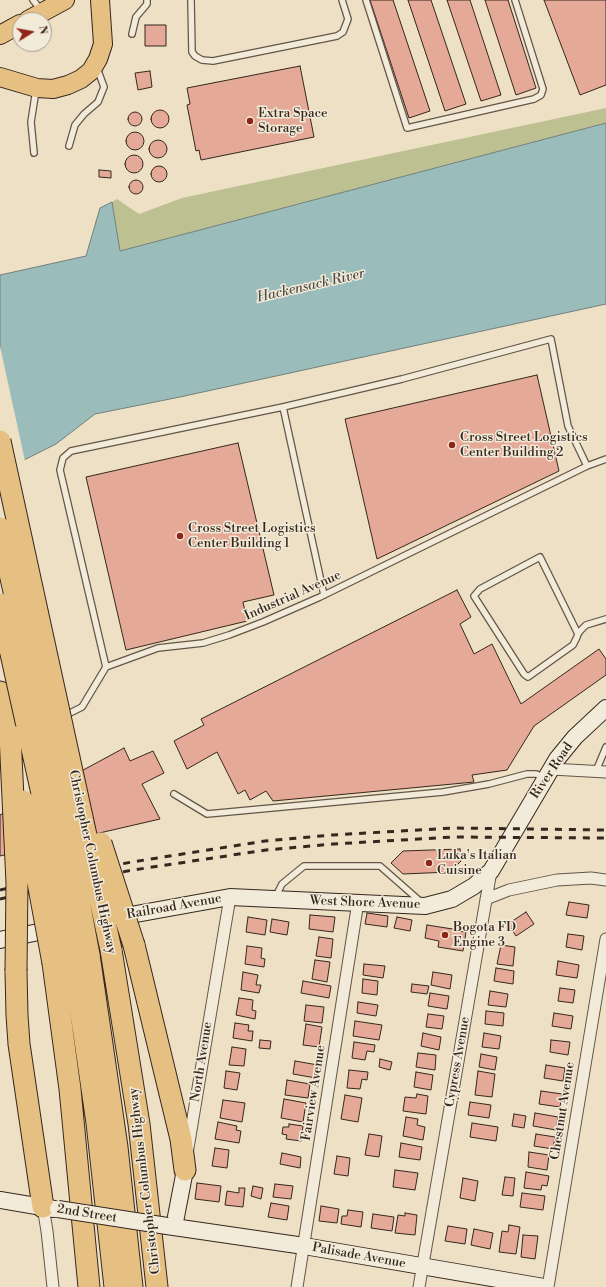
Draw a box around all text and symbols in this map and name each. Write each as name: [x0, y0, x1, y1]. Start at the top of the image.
north arrow: [12, 12, 52, 52]
text: N: [35, 24, 50, 36]
place label: Extra Space Storage: [258, 106, 328, 137]
marker: Extra Space Storage: [245, 116, 255, 126]
water label: Hackensack River: [255, 265, 367, 307]
place label: Cross Street Logistics Center Building 2: [460, 430, 588, 461]
marker: Cross Street Logistics Center Building 2: [447, 440, 457, 450]
place label: Cross Street Logistics Center Building 1: [188, 521, 316, 552]
marker: Cross Street Logistics Center Building 1: [175, 531, 185, 541]
street label: Industrial Avenue: [242, 568, 344, 624]
street label: River Road: [527, 740, 577, 802]
street label: Christopher Columbus Highway: [65, 769, 119, 955]
place label: Luka's Italian Cuisine: [437, 848, 517, 879]
marker: Luka's Italian Cuisine: [424, 858, 434, 868]
street label: Railroad Avenue: [125, 891, 223, 923]
street label: West Shore Avenue: [309, 893, 421, 913]
place label: Bogota FD Engine 3: [453, 920, 516, 951]
marker: Bogota FD Engine 3: [440, 930, 450, 940]
street label: Cypress Avenue: [442, 1016, 474, 1108]
street label: North Avenue: [188, 1021, 216, 1103]
street label: Fairview Avenue: [299, 1044, 329, 1142]
street label: Chestnut Avenue: [548, 1061, 578, 1161]
street label: Christopher Columbus Highway: [126, 1087, 164, 1275]
street label: 2nd Street: [56, 1202, 118, 1226]
street label: Palisade Avenue: [311, 1240, 407, 1272]

